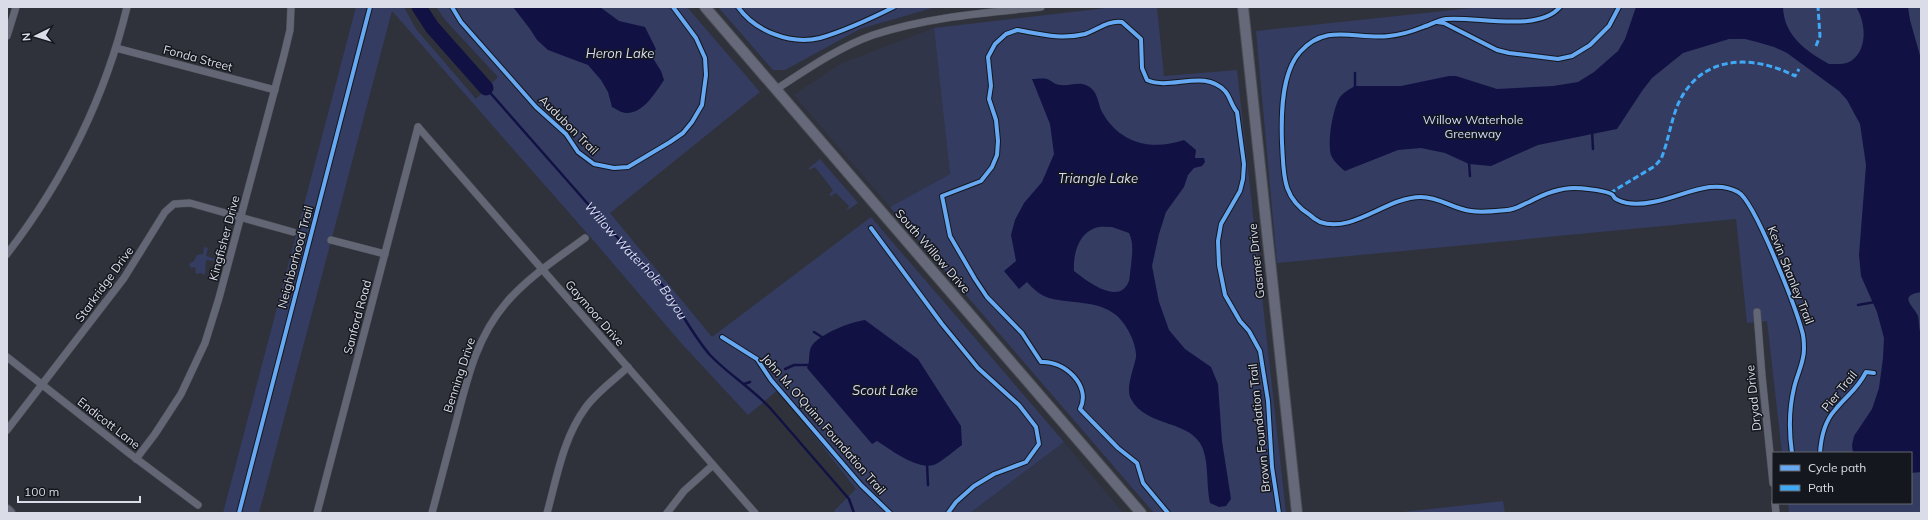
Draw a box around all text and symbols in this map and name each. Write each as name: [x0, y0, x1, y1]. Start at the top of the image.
north arrow: [16, 16, 56, 56]
text: N: [19, 32, 33, 42]
street label: Fonda Street: [162, 42, 234, 74]
water label: Heron Lake: [586, 45, 654, 61]
street label: Audubon Trail: [536, 92, 602, 158]
park label: Willow Waterhole Greenway: [1423, 112, 1523, 141]
water label: Triangle Lake: [1058, 170, 1138, 186]
street label: Kingfisher Drive: [205, 194, 243, 282]
water label: Willow Waterhole Bayou: [581, 198, 691, 323]
street label: Neighborhood Trail: [274, 204, 316, 310]
street label: South Willow Drive: [892, 206, 974, 296]
street label: Gasmer Drive: [1245, 223, 1267, 299]
street label: Kevin Shanley Trail: [1764, 224, 1818, 326]
street label: Starkridge Drive: [72, 243, 136, 325]
street label: Gaymoor Drive: [562, 277, 628, 349]
street label: Sanford Road: [340, 278, 374, 356]
street label: Benning Drive: [440, 336, 478, 414]
street label: John M. O'Quinn Foundation Trail: [759, 351, 889, 497]
street label: Brown Foundation Trail: [1245, 363, 1273, 493]
street label: Dryad Drive: [1742, 364, 1764, 432]
street label: Pier Trail: [1818, 368, 1860, 414]
water label: Scout Lake: [852, 382, 918, 398]
street label: Endicott Lane: [75, 394, 143, 452]
legend: [1772, 452, 1912, 504]
text: Cycle path: [1808, 460, 1866, 475]
scale bar: [18, 478, 140, 504]
text: Path: [1808, 480, 1834, 495]
text: 100 m: [24, 484, 59, 499]

